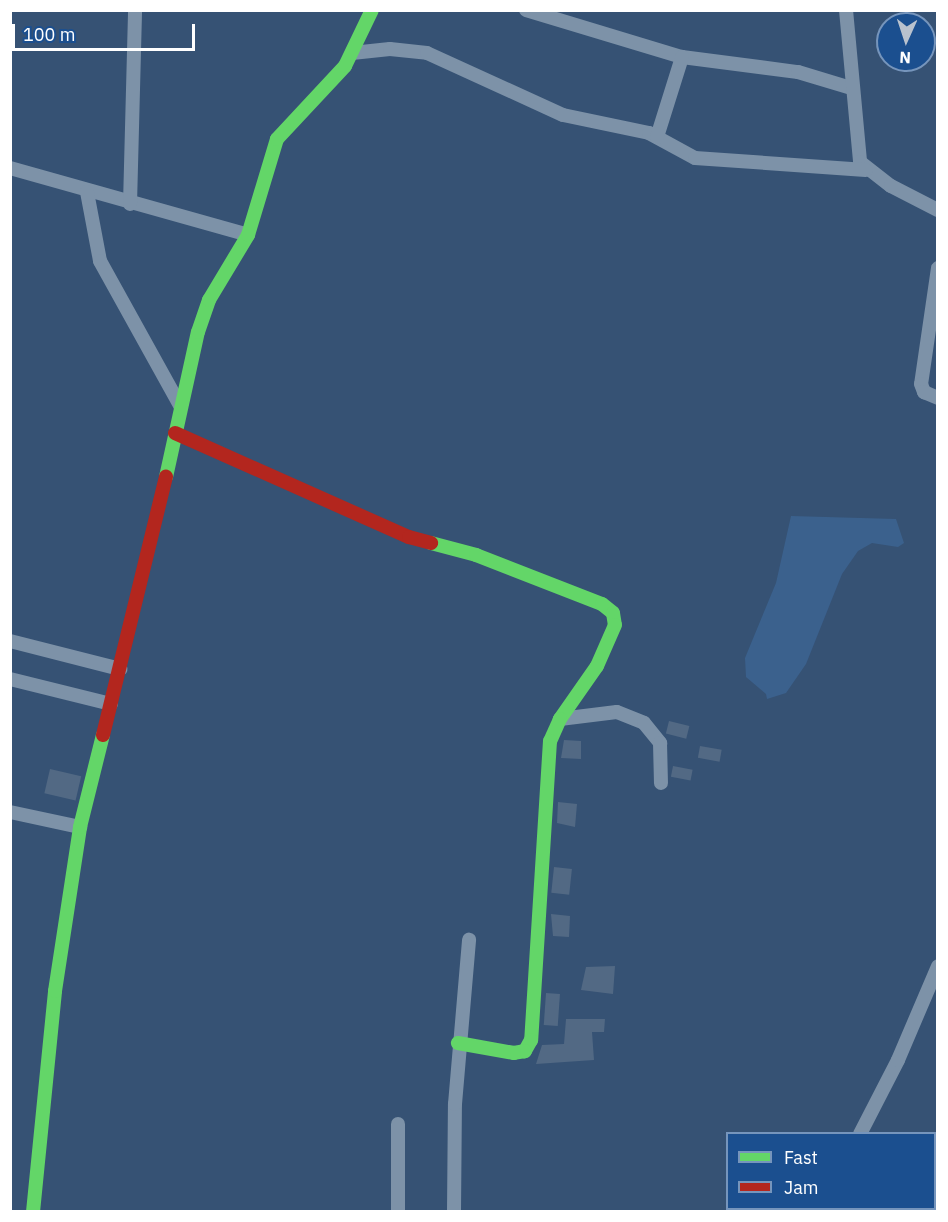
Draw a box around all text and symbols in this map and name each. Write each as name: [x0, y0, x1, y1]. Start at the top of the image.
scale bar: [15, 12, 198, 50]
north arrow: [876, 12, 936, 72]
text: 100 m: [23, 23, 75, 46]
text: N: [899, 48, 911, 68]
legend: [726, 1132, 936, 1210]
text: Fast: [784, 1146, 818, 1169]
text: Jam: [784, 1176, 819, 1199]

